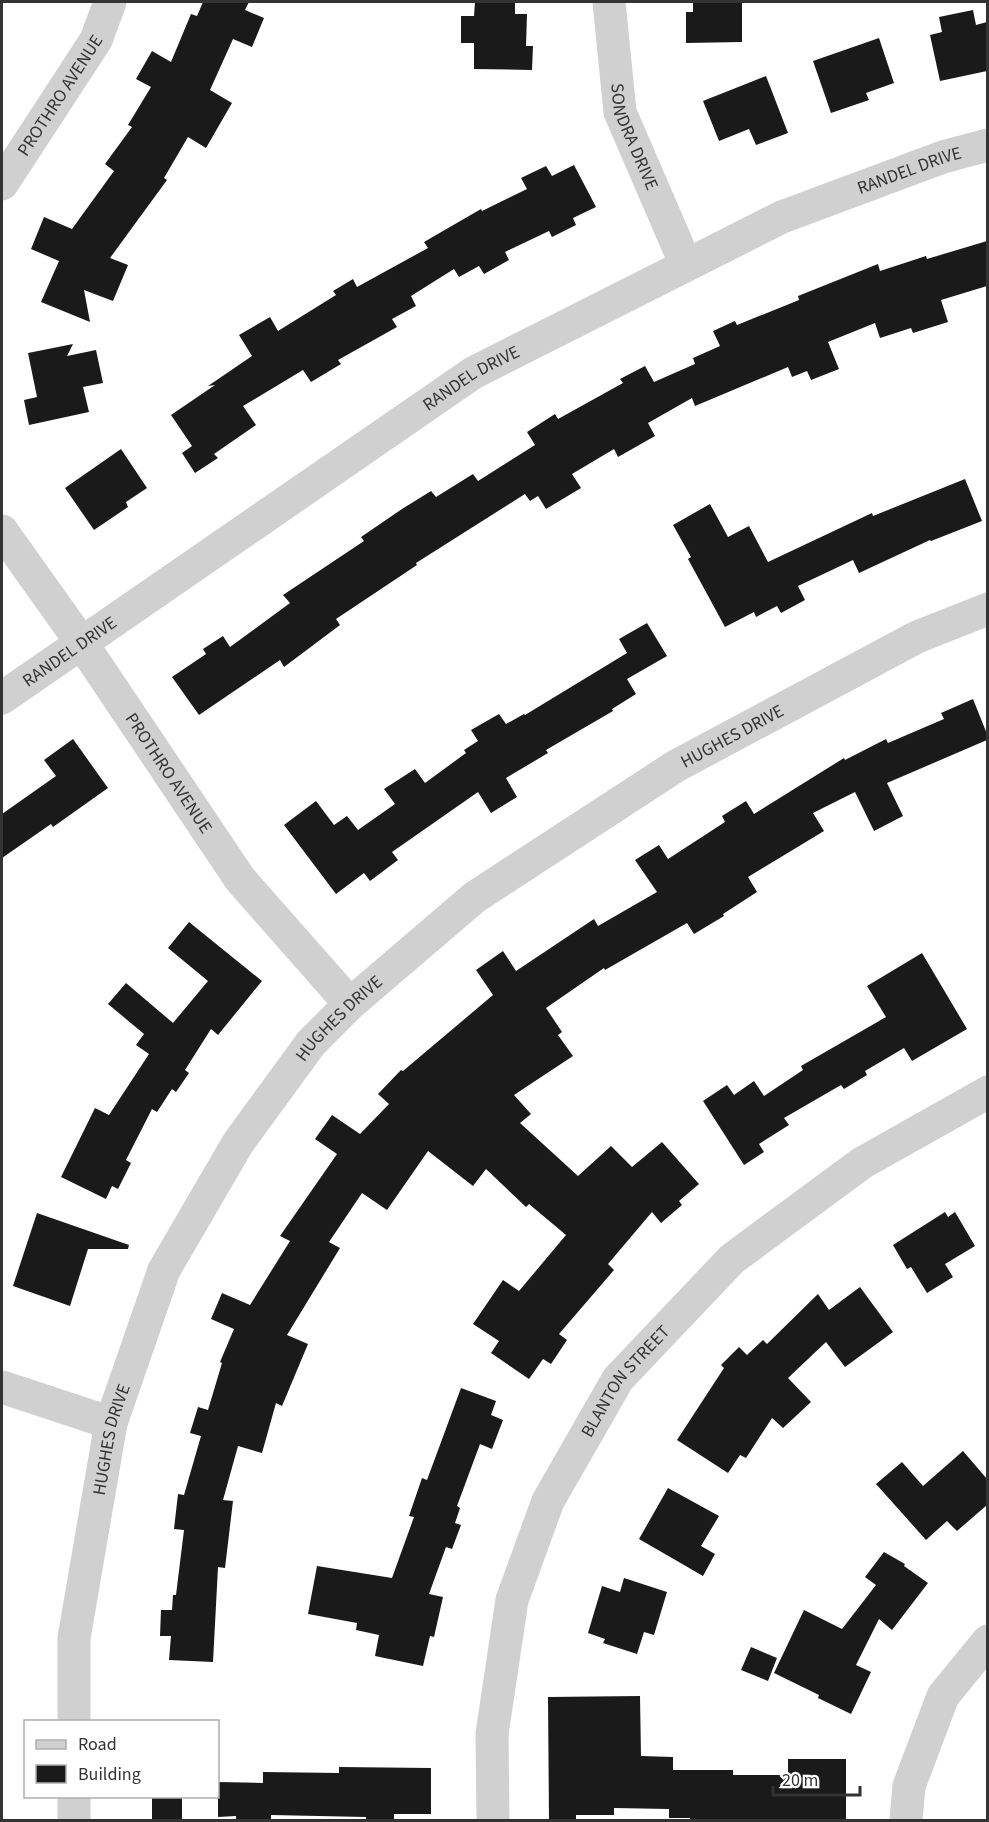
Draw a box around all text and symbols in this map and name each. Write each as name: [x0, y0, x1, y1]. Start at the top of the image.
street label: PROTHRO AVENUE: [12, 30, 109, 161]
street label: SONDRA DRIVE: [604, 82, 664, 194]
street label: RANDEL DRIVE: [854, 141, 964, 201]
street label: RANDEL DRIVE: [418, 340, 524, 417]
street label: RANDEL DRIVE: [18, 610, 122, 693]
street label: HUGHES DRIVE: [676, 699, 788, 774]
street label: PROTHRO AVENUE: [119, 708, 218, 839]
street label: HUGHES DRIVE: [290, 970, 388, 1067]
street label: BLANTON STREET: [575, 1320, 676, 1442]
street label: HUGHES DRIVE: [87, 1381, 137, 1497]
legend: [24, 1720, 219, 1798]
text: Road: [78, 1732, 117, 1757]
scale bar: [773, 1759, 860, 1797]
text: Building: [78, 1762, 141, 1787]
text: 20 m: [782, 1768, 818, 1793]

